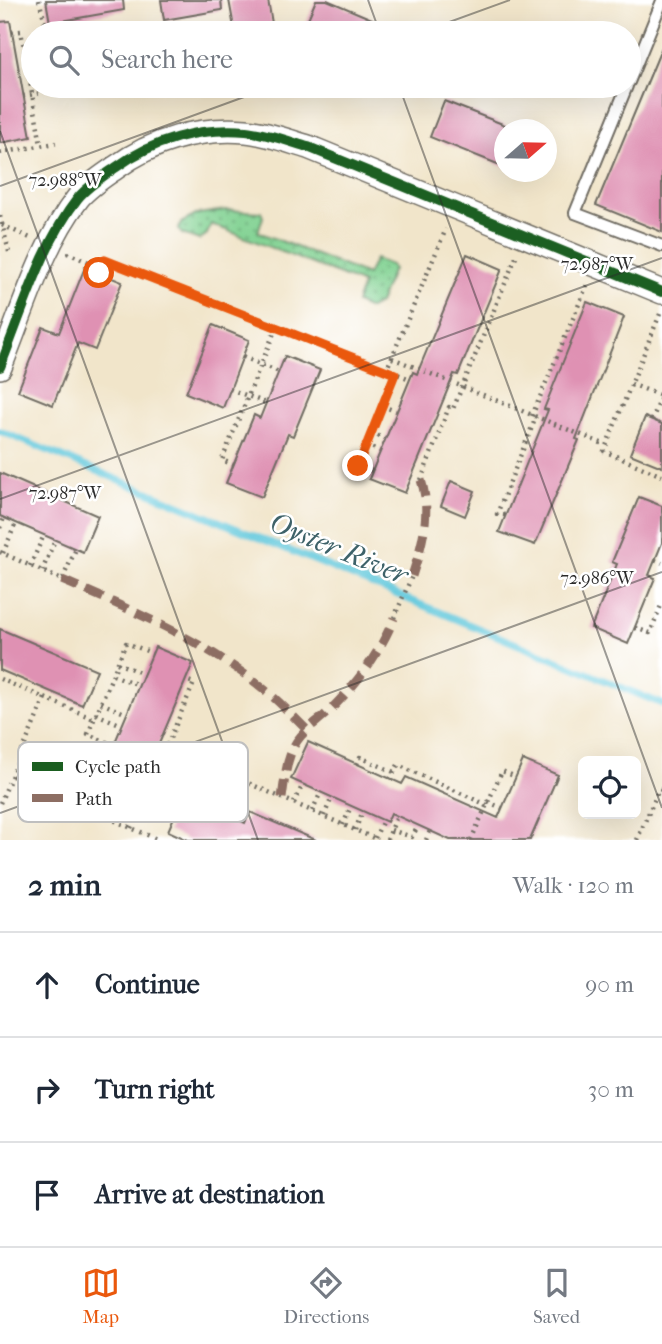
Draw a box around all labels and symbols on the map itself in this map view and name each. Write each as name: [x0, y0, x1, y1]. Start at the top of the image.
north arrow: [494, 119, 557, 182]
text: 72.988°W: [29, 170, 103, 191]
text: 72.987°W: [561, 254, 635, 275]
route start: [83, 257, 114, 288]
route end: [342, 450, 373, 481]
text: 72.987°W: [29, 483, 103, 504]
water label: Oyster River: [265, 506, 415, 592]
text: 72.986°W: [560, 568, 635, 589]
legend: [18, 742, 248, 822]
text: Cycle path: [75, 756, 161, 778]
text: Path: [75, 788, 113, 810]

